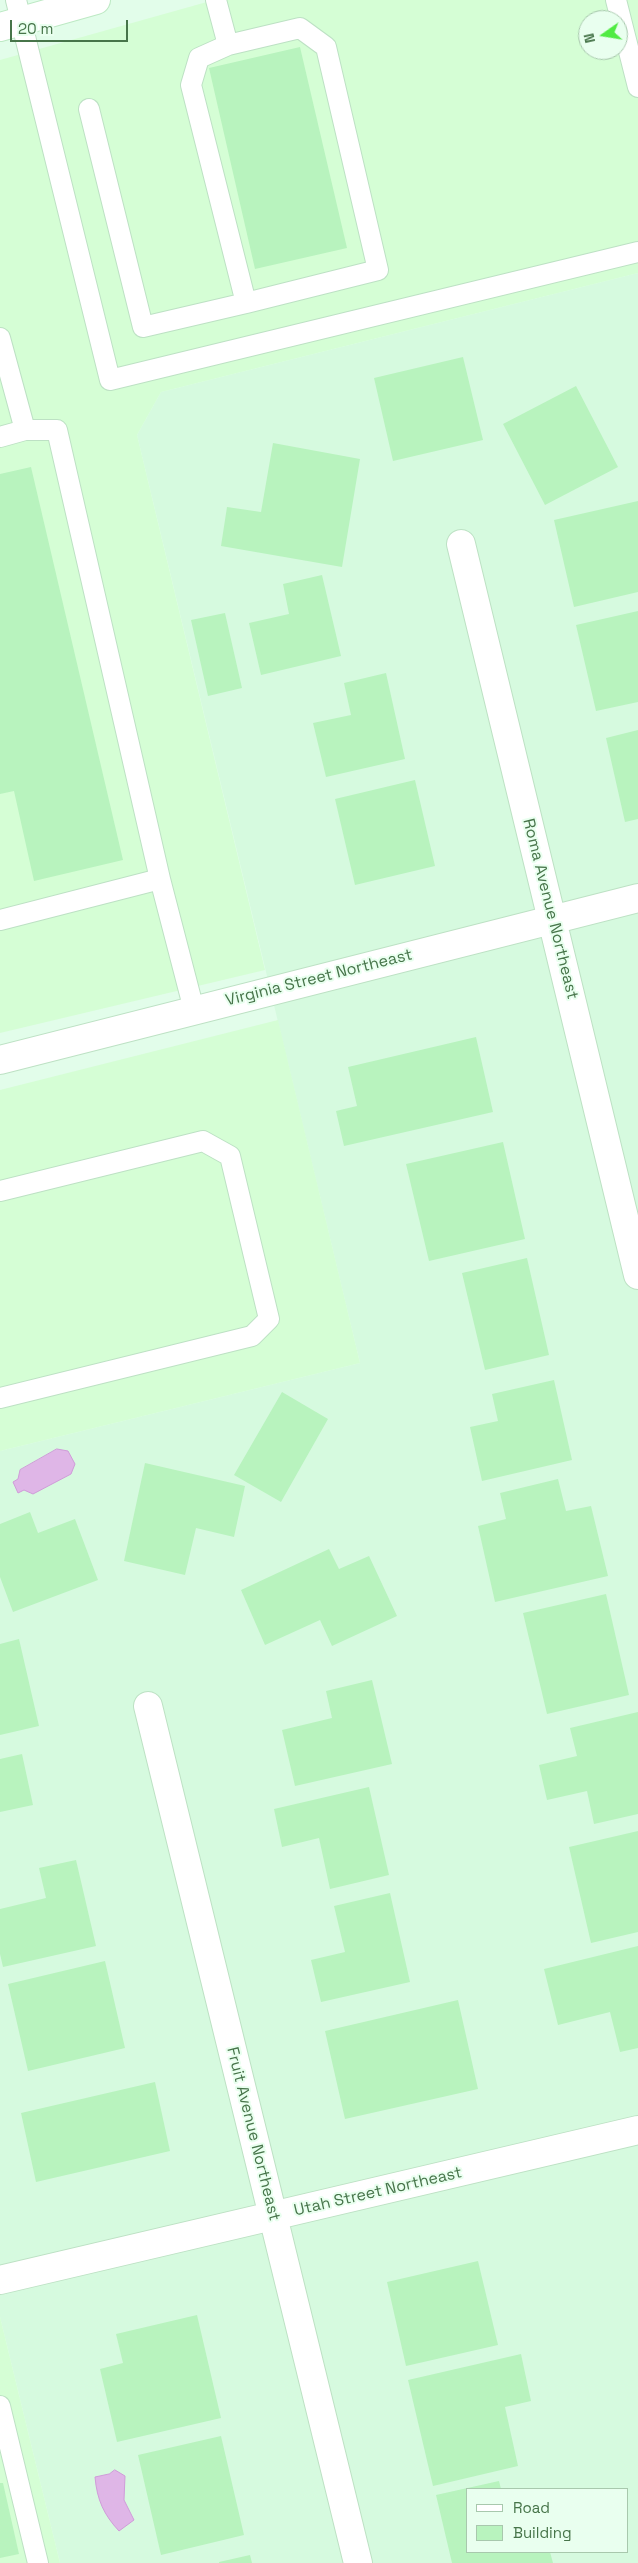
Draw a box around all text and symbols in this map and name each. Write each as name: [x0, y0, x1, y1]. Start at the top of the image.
scale bar: [12, 10, 130, 42]
north arrow: [578, 10, 628, 60]
text: 20 m: [18, 19, 53, 38]
text: N: [580, 32, 599, 45]
street label: Roma Avenue Northeast: [518, 817, 582, 1001]
street label: Virginia Street Northeast: [224, 945, 414, 1011]
street label: Fruit Avenue Northeast: [222, 2045, 284, 2223]
street label: Utah Street Northeast: [292, 2163, 464, 2221]
legend: [466, 2488, 628, 2553]
text: Road: [513, 2498, 550, 2517]
text: Building: [513, 2523, 572, 2542]

